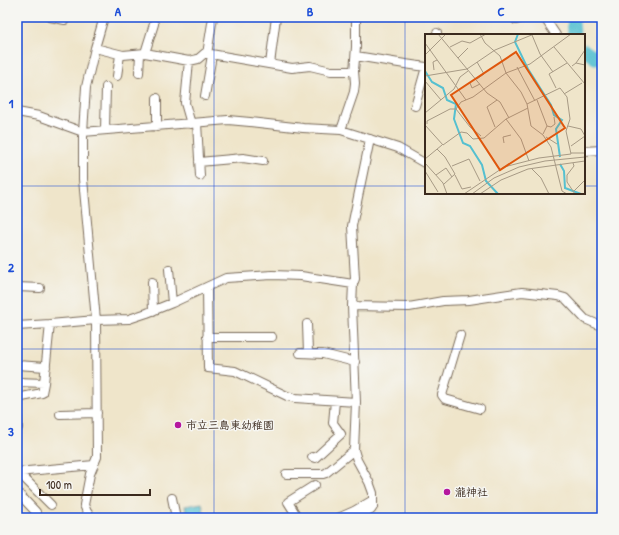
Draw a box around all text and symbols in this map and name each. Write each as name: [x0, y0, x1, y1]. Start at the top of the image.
text: A: [115, 2, 122, 20]
text: B: [307, 2, 314, 20]
text: C: [497, 2, 505, 20]
inset map: [425, 34, 585, 194]
text: 1: [9, 94, 14, 112]
text: 2: [8, 258, 15, 276]
place label: 市立三島東幼稚園: [186, 418, 274, 432]
marker: 市立三島東幼稚園: [173, 420, 183, 430]
text: 3: [8, 422, 14, 440]
scale bar: [40, 471, 150, 497]
text: 100 m: [46, 476, 72, 493]
place label: 瀧神社: [455, 485, 488, 499]
marker: 瀧神社: [442, 487, 452, 497]

